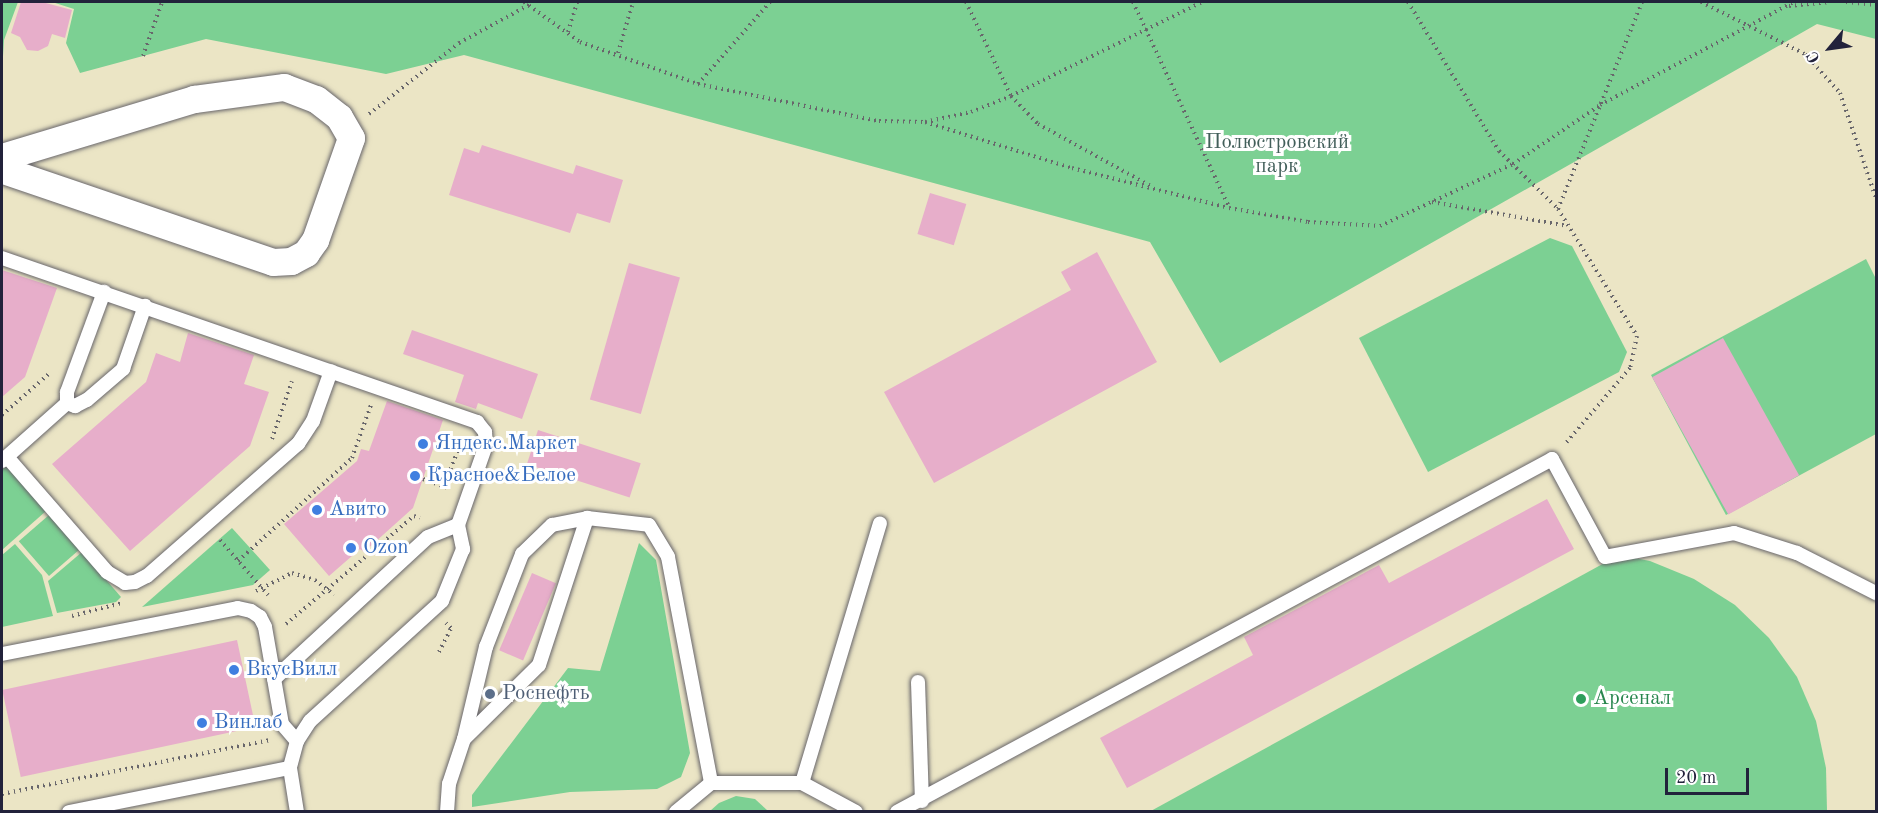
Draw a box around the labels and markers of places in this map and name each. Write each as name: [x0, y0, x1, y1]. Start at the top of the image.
place label: Яндекс.Маркет: [435, 431, 577, 457]
marker: Яндекс.Маркет: [416, 437, 430, 451]
place label: Красное&Белое: [427, 463, 576, 489]
marker: Красное&Белое: [408, 469, 422, 483]
place label: Авито: [329, 497, 387, 523]
marker: Авито: [310, 503, 324, 517]
place label: Ozon: [363, 535, 409, 561]
marker: Ozon: [344, 541, 358, 555]
place label: ВкусВилл: [246, 657, 337, 683]
marker: ВкусВилл: [227, 663, 241, 677]
place label: Роснефть: [502, 681, 589, 707]
place label: Арсенал: [1593, 686, 1671, 712]
marker: Роснефть: [483, 687, 497, 701]
marker: Арсенал: [1574, 692, 1588, 706]
place label: Винлаб: [214, 710, 283, 736]
marker: Винлаб: [195, 716, 209, 730]

